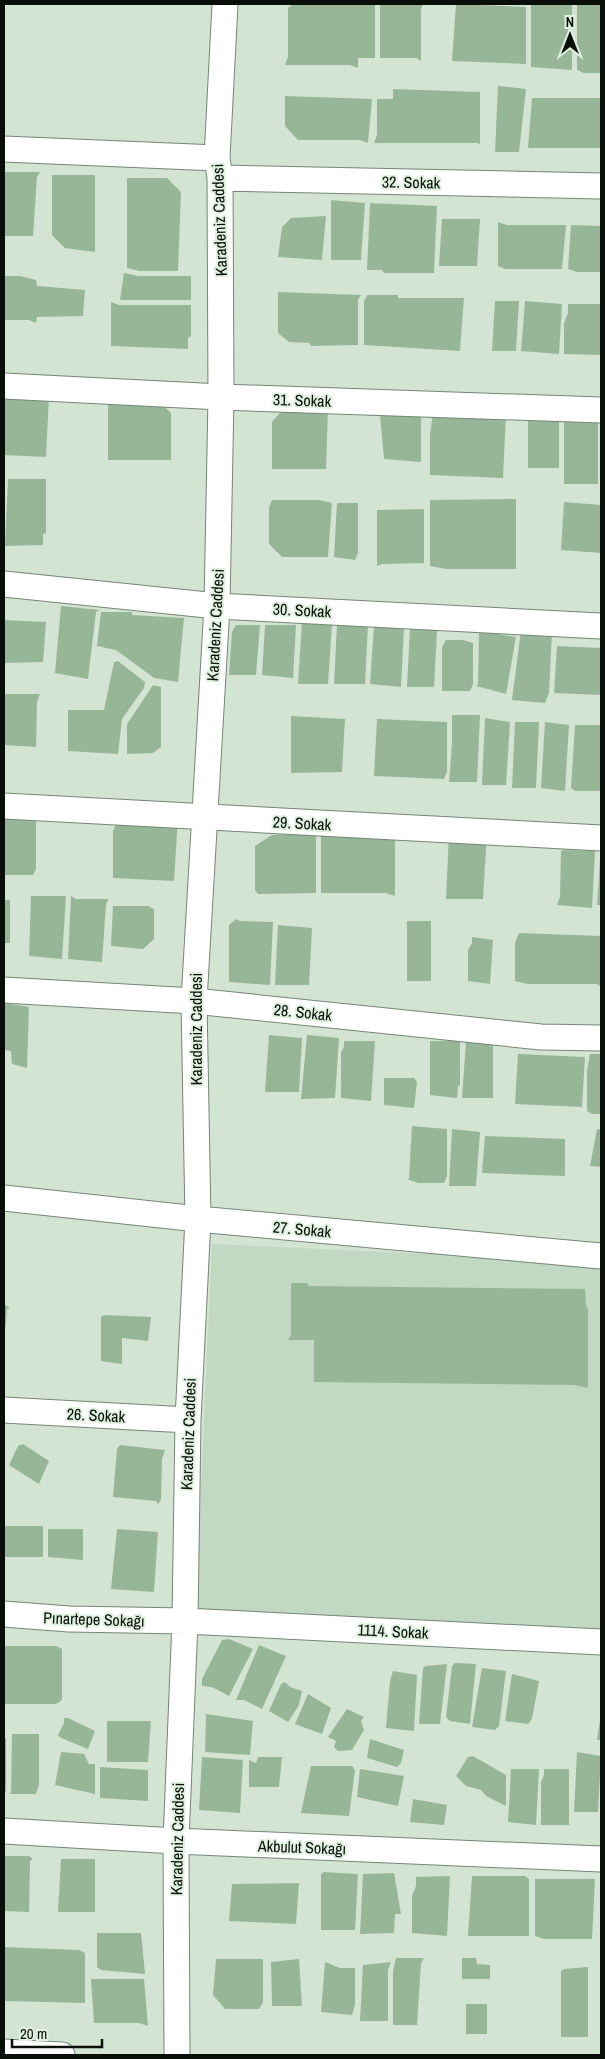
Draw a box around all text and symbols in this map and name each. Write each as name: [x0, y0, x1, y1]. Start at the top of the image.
north arrow: [545, 10, 595, 60]
text: N: [566, 13, 574, 31]
street label: Karadeniz Caddesi: [206, 163, 232, 277]
street label: 32. Sokak: [382, 170, 441, 194]
street label: 31. Sokak: [272, 388, 332, 412]
street label: Karadeniz Caddesi: [201, 568, 229, 682]
street label: 30. Sokak: [272, 597, 332, 623]
street label: 29. Sokak: [272, 810, 332, 836]
street label: Karadeniz Caddesi: [185, 973, 207, 1085]
street label: 28. Sokak: [273, 998, 334, 1026]
street label: 27. Sokak: [272, 1215, 332, 1243]
street label: Karadeniz Caddesi: [175, 1377, 201, 1491]
street label: 26. Sokak: [66, 1402, 126, 1428]
street label: Pınartepe Sokağı: [43, 1606, 145, 1632]
street label: 1114. Sokak: [357, 1618, 429, 1644]
street label: Karadeniz Caddesi: [165, 1783, 189, 1895]
street label: Akbulut Sokağı: [257, 1834, 346, 1860]
scale bar: [12, 2016, 102, 2048]
text: 20 m: [20, 2023, 47, 2044]

